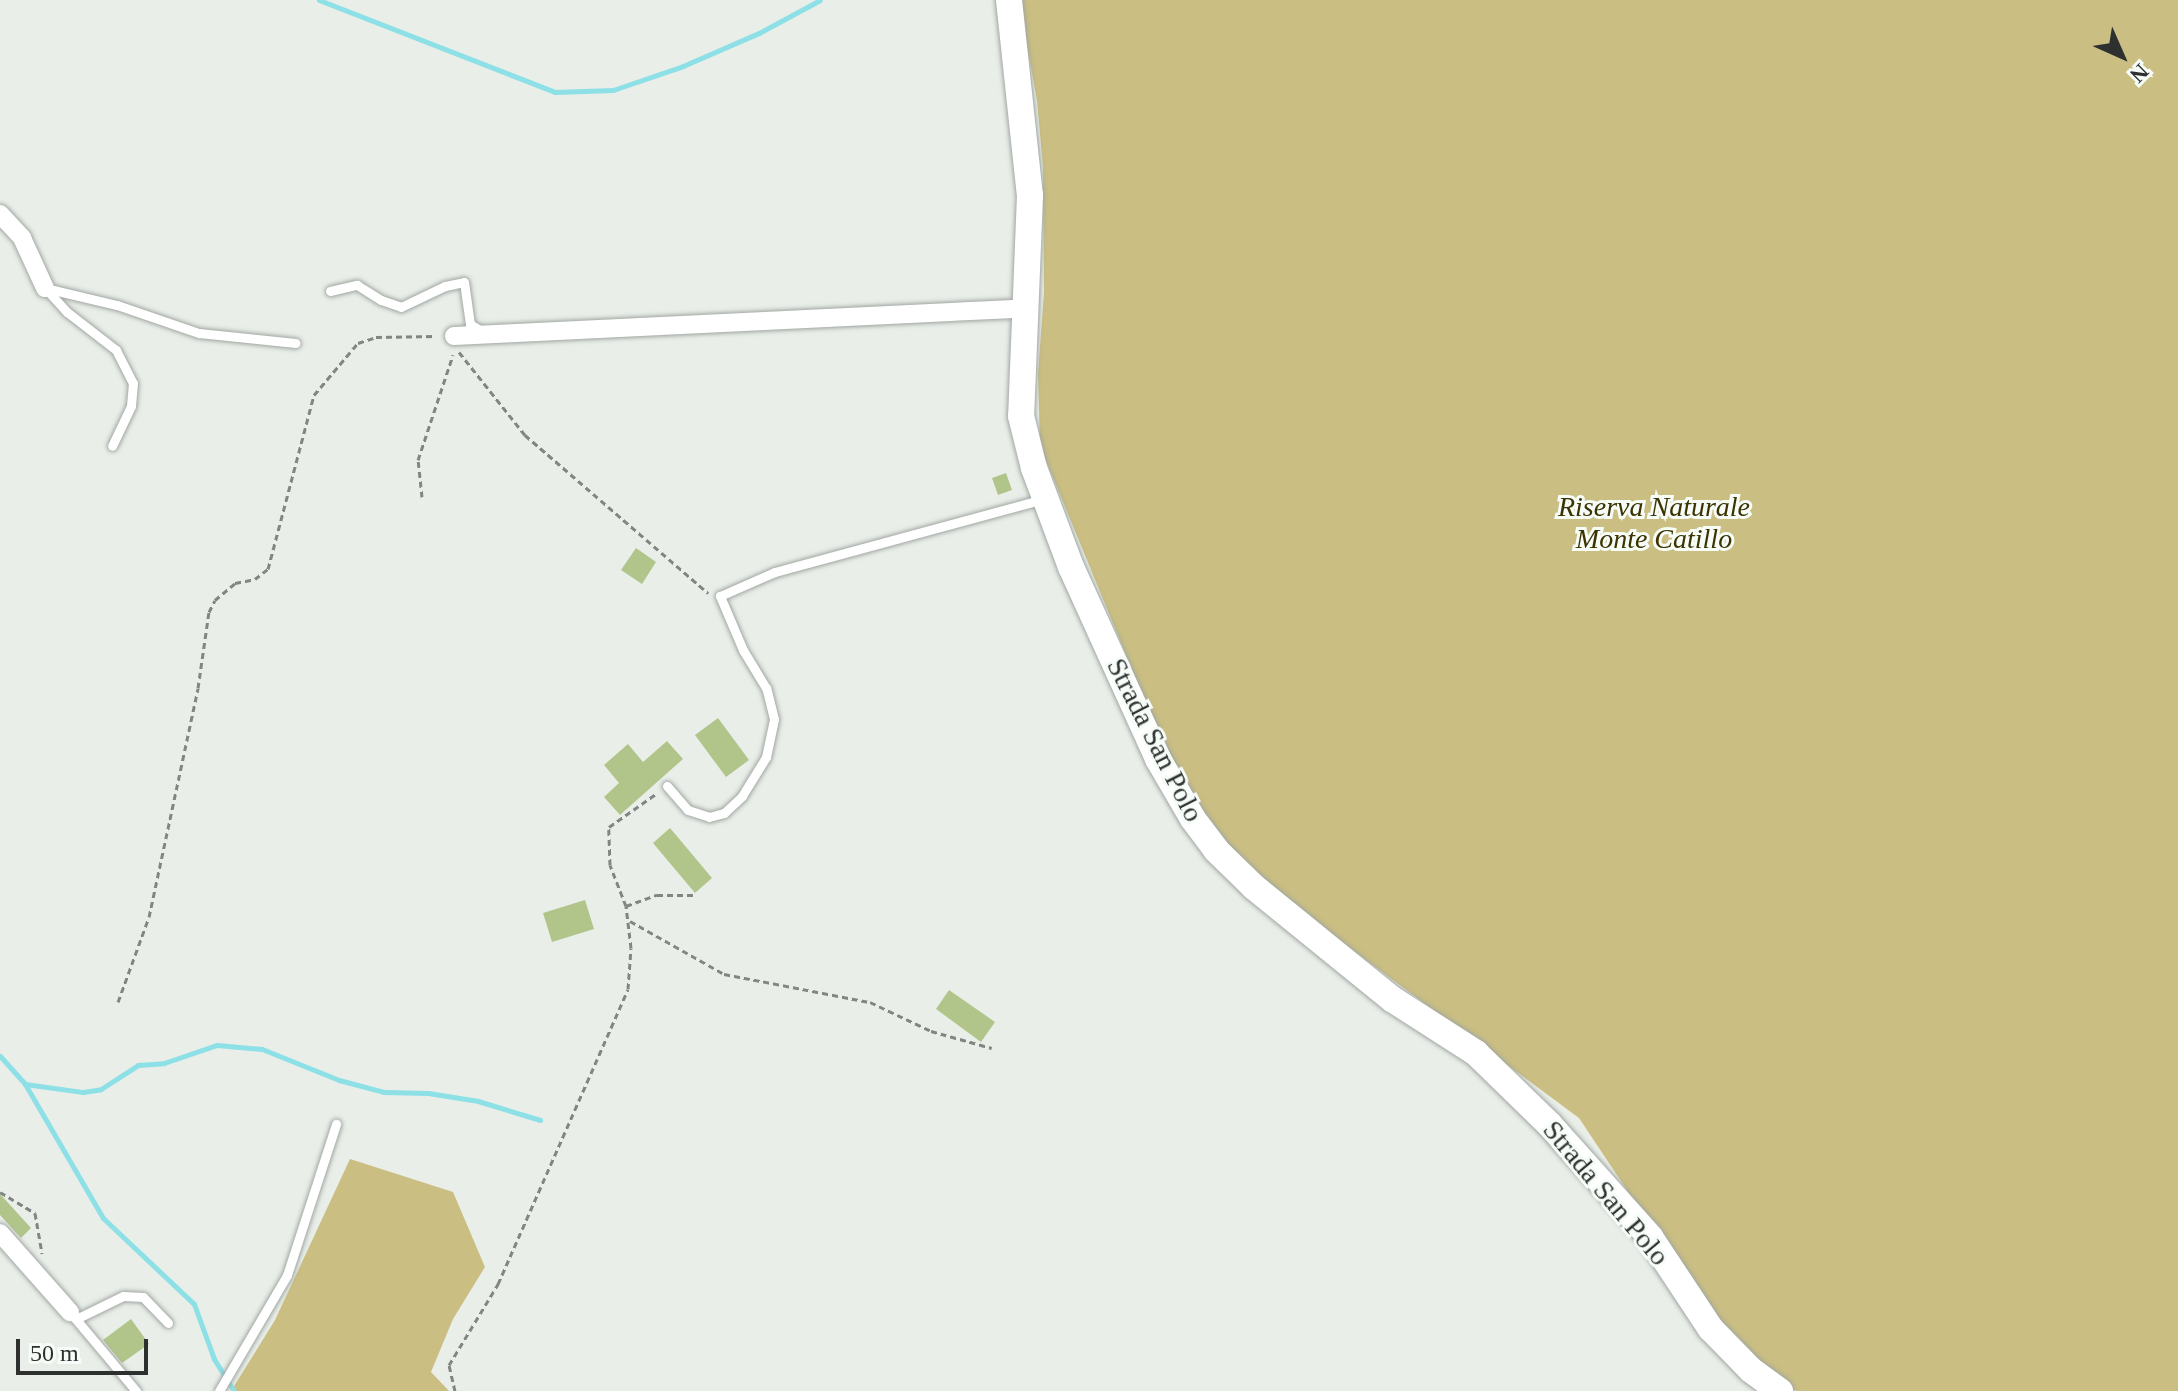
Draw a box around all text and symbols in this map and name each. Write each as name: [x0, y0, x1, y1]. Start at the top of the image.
north arrow: [2082, 16, 2162, 96]
text: N: [2125, 59, 2154, 88]
park label: Riserva Naturale Monte Catillo: [1558, 490, 1750, 556]
street label: Strada San Polo: [1099, 653, 1211, 827]
street label: Strada San Polo: [1536, 1114, 1676, 1272]
scale bar: [20, 1323, 152, 1373]
text: 50 m: [30, 1340, 79, 1366]

